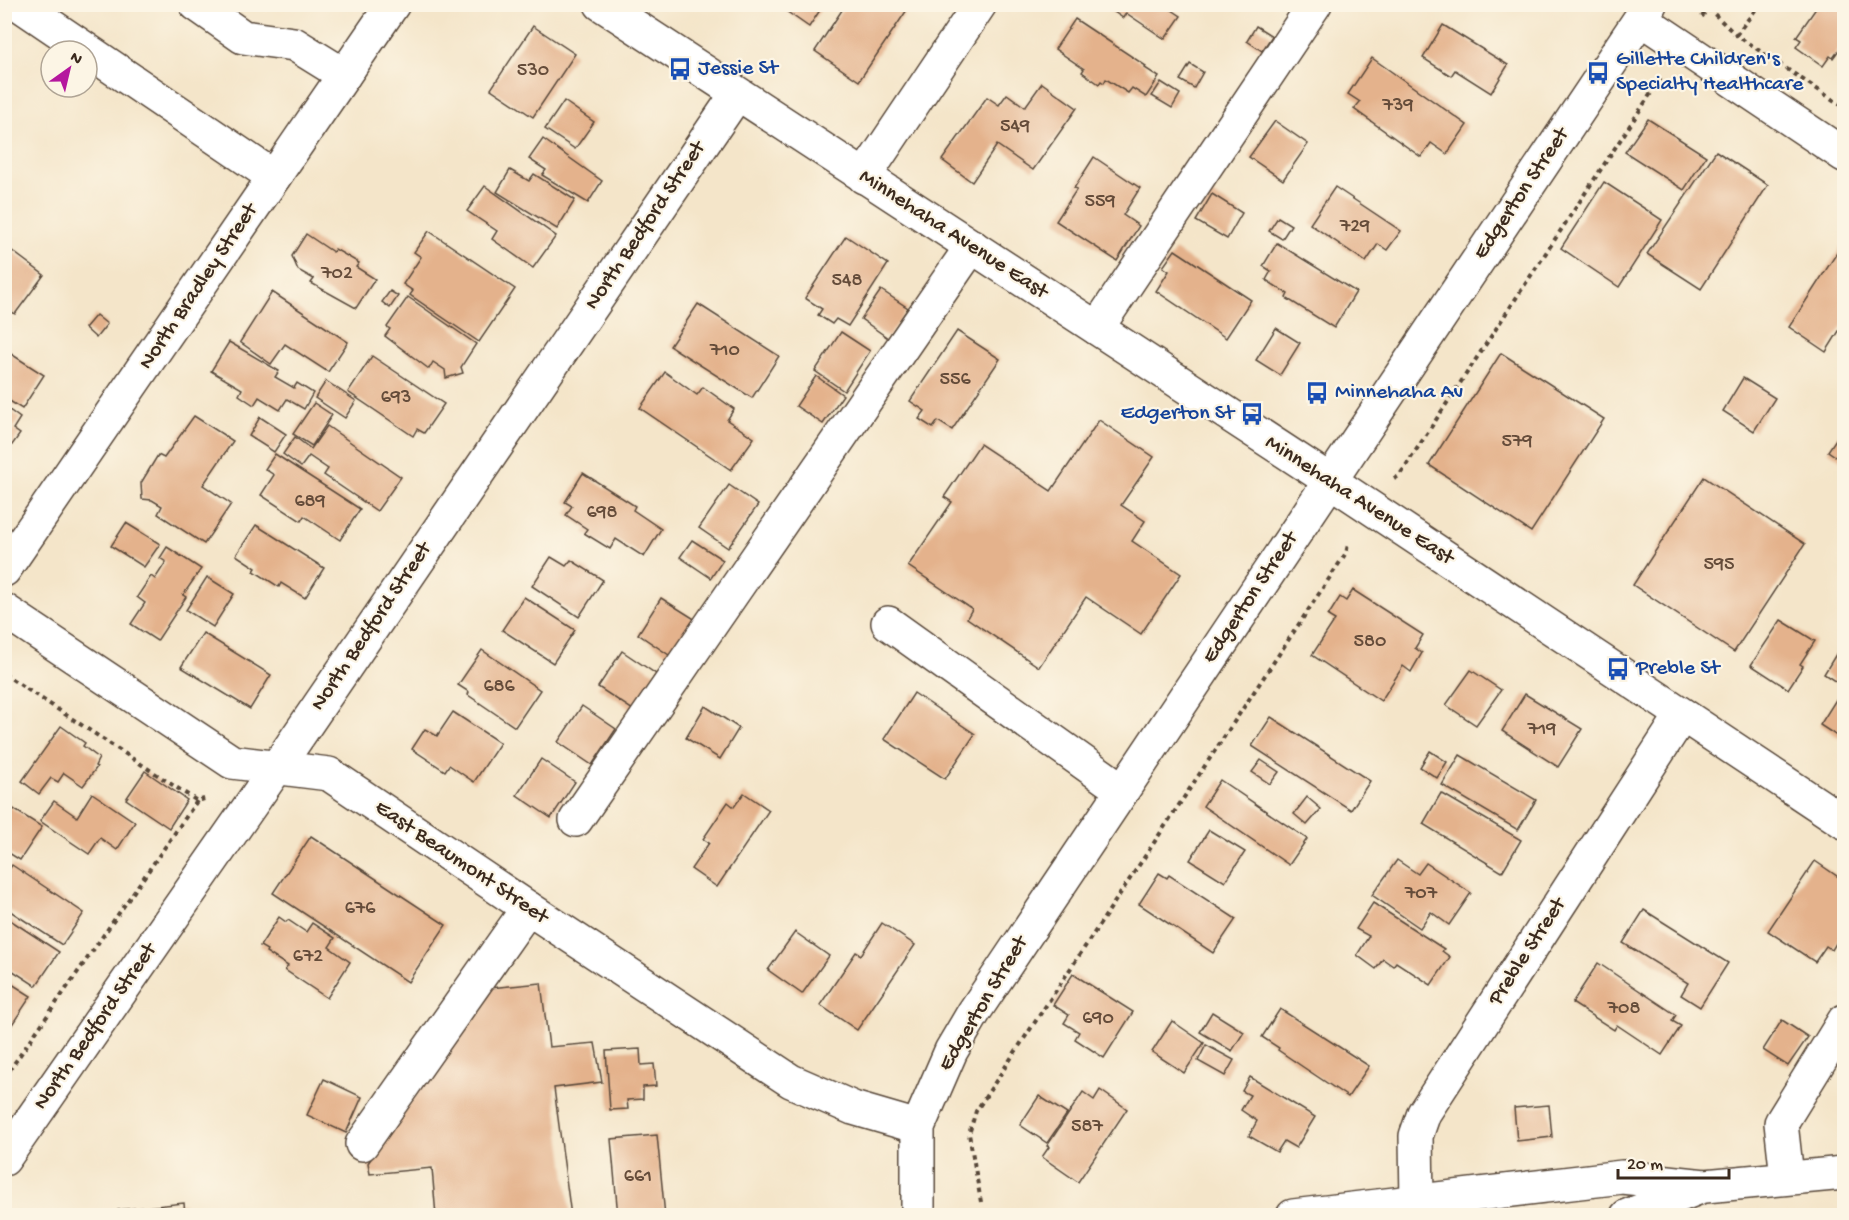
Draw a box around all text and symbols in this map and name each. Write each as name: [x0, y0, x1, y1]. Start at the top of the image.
north arrow: [39, 39, 99, 99]
place label: Gillette Children's Specialty Healthcare: [1616, 47, 1804, 98]
text: N: [66, 49, 86, 71]
bus stop icon: Jessie St: [667, 56, 693, 82]
place label: Jessie St: [698, 56, 780, 82]
house number: 530: [517, 60, 549, 83]
bus stop icon: Gillette Children's Specialty Healthcare: [1585, 60, 1611, 86]
house number: 739: [1382, 95, 1413, 118]
house number: 549: [1000, 116, 1030, 139]
street label: Edgerton Street: [1468, 122, 1577, 265]
street label: North Bedford Street: [580, 135, 713, 315]
street label: Minnehaha Avenue East: [854, 164, 1054, 307]
house number: 559: [1084, 191, 1116, 214]
street label: North Bradley Street: [134, 197, 265, 375]
house number: 729: [1339, 216, 1370, 239]
house number: 702: [320, 263, 353, 286]
house number: 548: [832, 270, 863, 293]
house number: 710: [709, 340, 740, 363]
house number: 556: [939, 369, 971, 392]
bus stop icon: Minnehaha Av: [1304, 380, 1330, 406]
place label: Minnehaha Av: [1335, 380, 1464, 406]
house number: 693: [381, 387, 411, 410]
place label: Edgerton St: [1120, 401, 1236, 427]
bus stop icon: Edgerton St: [1239, 401, 1265, 427]
street label: Minnehaha Avenue East: [1260, 430, 1460, 573]
house number: 579: [1502, 431, 1532, 454]
house number: 689: [294, 491, 326, 514]
house number: 698: [586, 502, 618, 525]
street label: Edgerton Street: [1197, 526, 1306, 669]
street label: North Bedford Street: [306, 536, 439, 716]
house number: 595: [1703, 554, 1735, 577]
house number: 580: [1354, 631, 1386, 654]
bus stop icon: Preble St: [1605, 656, 1631, 682]
place label: Preble St: [1635, 656, 1722, 682]
house number: 686: [483, 676, 515, 699]
house number: 719: [1527, 719, 1556, 742]
street label: East Beaumont Street: [369, 795, 554, 932]
house number: 707: [1404, 883, 1438, 906]
street label: Preble Street: [1483, 892, 1573, 1011]
house number: 676: [345, 898, 376, 921]
street label: Edgerton Street: [933, 930, 1036, 1076]
street label: North Bedford Street: [29, 937, 165, 1115]
house number: 672: [293, 946, 323, 969]
house number: 708: [1607, 998, 1640, 1021]
house number: 690: [1082, 1008, 1114, 1031]
house number: 587: [1071, 1116, 1104, 1139]
scale bar: [1618, 1142, 1729, 1180]
text: 20 m: [1627, 1155, 1663, 1176]
house number: 661: [624, 1166, 652, 1189]

